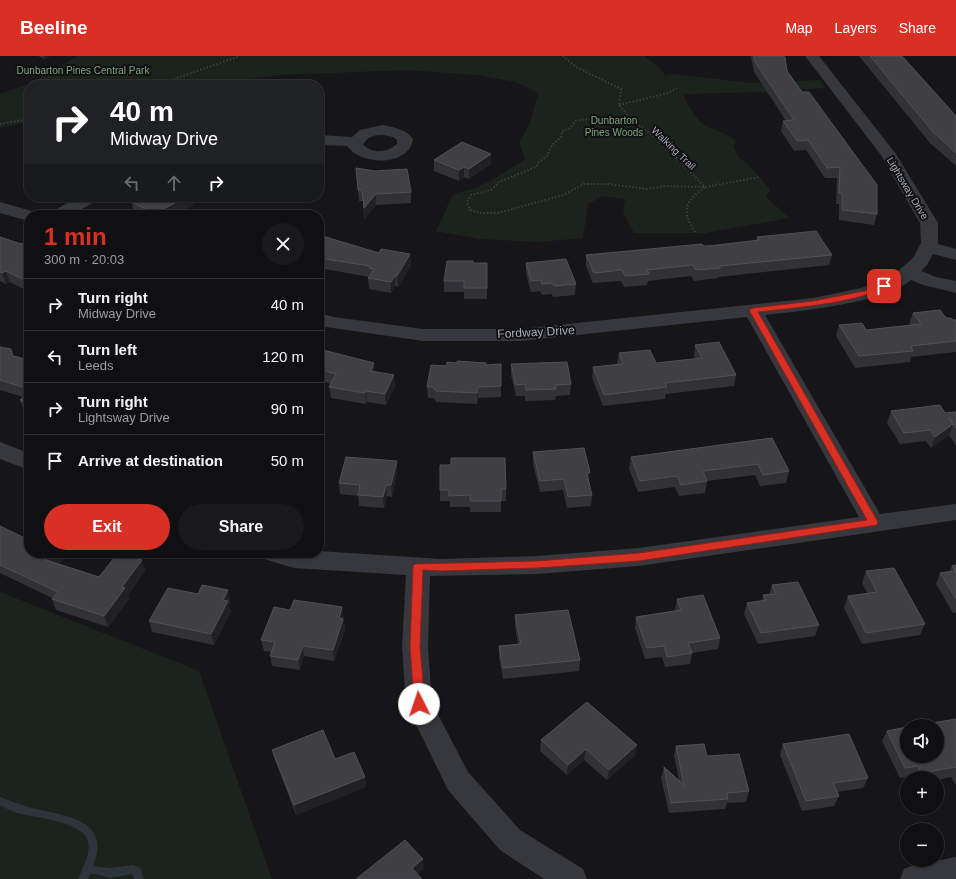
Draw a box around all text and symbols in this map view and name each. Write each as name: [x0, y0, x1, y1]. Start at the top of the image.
text: Beeline: [20, 17, 88, 38]
text: Map: [785, 20, 813, 36]
text: Layers: [835, 20, 877, 36]
text: Share: [899, 20, 936, 36]
park label: Dunbarton Pines Central Park: [17, 65, 150, 76]
icon: right: [44, 96, 96, 148]
text: 40 m: [110, 96, 174, 127]
park label: Dunbarton Pines Woods: [585, 115, 643, 138]
street label: Walking Trail: [649, 125, 698, 172]
text: Midway Drive: [110, 129, 218, 149]
street label: Lightsway Drive: [885, 155, 931, 222]
icon: left: [121, 172, 143, 194]
icon: ahead: [163, 172, 185, 194]
icon: right: [205, 172, 227, 194]
text: 1 min: [44, 223, 107, 250]
button: close: [262, 223, 304, 265]
text: 300 m · 20:03: [44, 252, 124, 267]
pin: [867, 269, 901, 303]
icon: arrive: [873, 275, 895, 297]
text: Turn right: [78, 289, 148, 306]
icon: right: [44, 294, 66, 316]
text: 40 m: [271, 296, 304, 313]
text: Midway Drive: [78, 306, 156, 321]
street label: Fordway Drive: [497, 323, 575, 341]
text: Turn left: [78, 341, 137, 358]
icon: left: [44, 346, 66, 368]
text: 120 m: [262, 348, 304, 365]
text: Leeds: [78, 358, 113, 373]
text: Turn right: [78, 393, 148, 410]
icon: right: [44, 398, 66, 420]
text: 90 m: [271, 400, 304, 417]
text: Lightsway Drive: [78, 410, 170, 425]
icon: arrive: [44, 450, 66, 472]
text: Arrive at destination: [78, 452, 223, 469]
text: 50 m: [271, 452, 304, 469]
button: Exit: [44, 504, 170, 550]
button: Share: [178, 504, 304, 550]
position arrow: [398, 683, 440, 725]
map controls: [900, 719, 944, 867]
button: sound: [900, 719, 944, 763]
button: +: [900, 771, 944, 815]
button: −: [900, 823, 944, 867]

